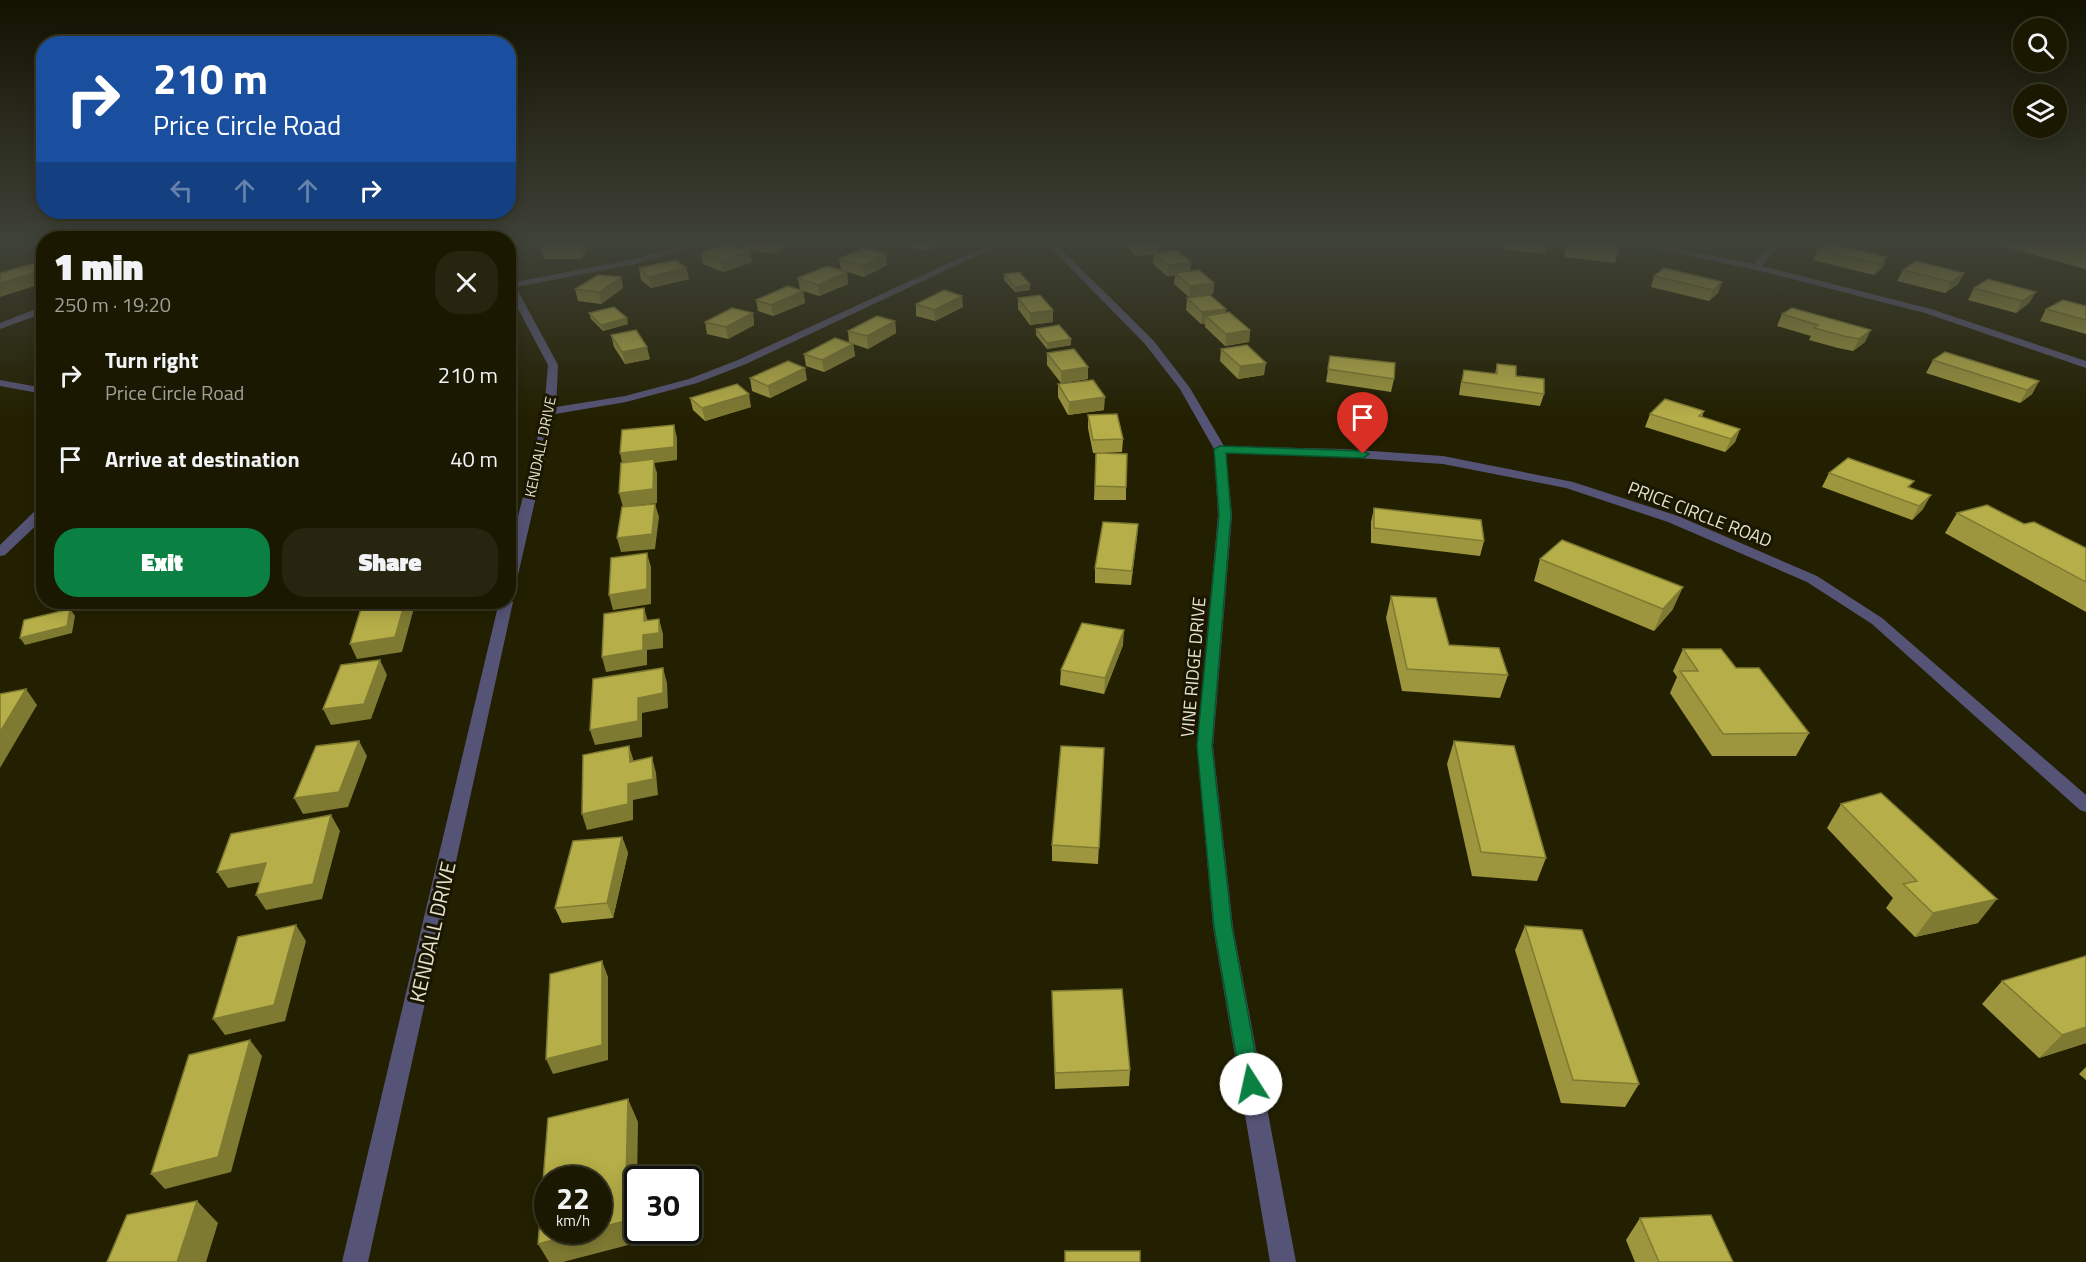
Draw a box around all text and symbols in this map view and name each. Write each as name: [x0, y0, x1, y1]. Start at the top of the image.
map controls: [2013, 18, 2067, 138]
button: search: [2013, 18, 2067, 72]
text: 210 m: [153, 46, 268, 110]
icon: right: [54, 60, 132, 138]
button: layers: [2013, 84, 2067, 138]
text: Price Circle Road: [153, 104, 341, 145]
icon: left: [165, 174, 198, 207]
icon: ahead: [228, 174, 261, 207]
icon: ahead: [291, 174, 324, 207]
icon: right: [354, 174, 387, 207]
text: 1 min: [54, 239, 143, 294]
button: close: [435, 251, 498, 314]
text: 250 m · 19:20: [54, 289, 171, 320]
text: Turn right: [105, 343, 199, 377]
text: 210 m: [438, 358, 498, 392]
icon: right: [54, 359, 87, 392]
text: Price Circle Road: [105, 377, 244, 408]
pin: [1337, 392, 1388, 454]
street label: KENDALL DRIVE: [518, 394, 562, 500]
icon: arrive: [1346, 401, 1379, 434]
text: Arrive at destination: [105, 442, 300, 476]
text: 40 m: [450, 442, 498, 476]
icon: arrive: [54, 443, 87, 476]
street label: PRICE CIRCLE ROAD: [1624, 474, 1776, 554]
button: Exit: [54, 528, 270, 597]
button: Share: [282, 528, 498, 597]
street label: VINE RIDGE DRIVE: [1173, 596, 1213, 738]
street label: KENDALL DRIVE: [400, 858, 464, 1006]
position arrow: [1219, 1052, 1283, 1116]
speed limit sign: 30: [624, 1166, 702, 1244]
text: 22: [556, 1175, 590, 1221]
text: km/h: [556, 1209, 590, 1232]

